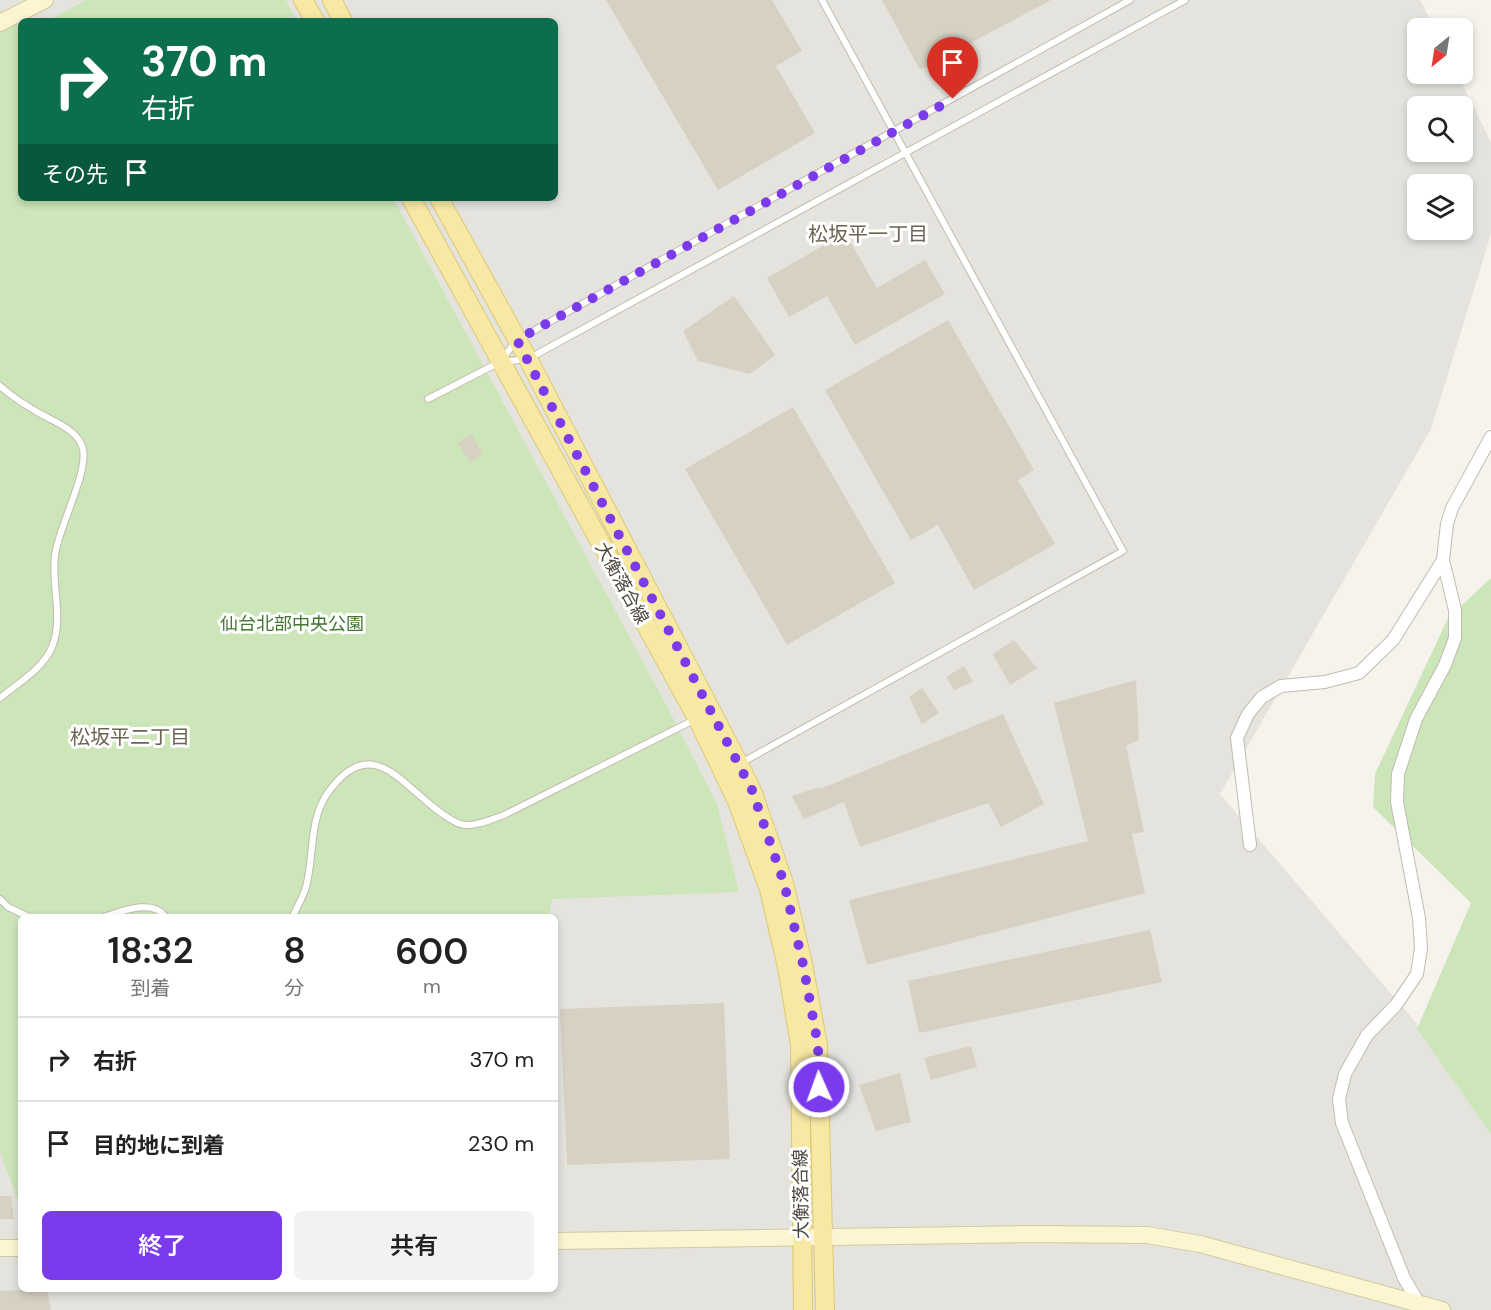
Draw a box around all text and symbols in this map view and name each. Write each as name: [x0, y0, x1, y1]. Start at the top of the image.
north arrow: [1407, 18, 1473, 84]
map controls: [1407, 18, 1473, 240]
text: 370 m: [141, 34, 267, 89]
pin: [927, 37, 978, 99]
icon: right: [42, 42, 120, 120]
icon: arrive: [936, 46, 969, 79]
text: 右折: [141, 91, 195, 126]
button: search: [1407, 96, 1473, 162]
icon: arrive: [120, 156, 153, 189]
text: その先: [42, 160, 108, 189]
button: layers: [1407, 174, 1473, 240]
district label: 松坂平一丁目: [808, 221, 928, 247]
street label: 大衡落合線: [590, 538, 654, 628]
park label: 仙台北部中央公園: [220, 612, 364, 636]
district label: 松坂平二丁目: [70, 724, 190, 750]
text: 18:32: [108, 927, 194, 974]
text: 8: [283, 927, 306, 974]
text: 600: [395, 928, 468, 975]
text: m: [423, 973, 441, 999]
text: 到着: [131, 975, 171, 1001]
text: 分: [284, 975, 304, 1001]
icon: right: [42, 1043, 75, 1076]
text: 370 m: [469, 1045, 534, 1074]
text: 右折: [93, 1047, 137, 1076]
position arrow: [787, 1055, 851, 1119]
icon: arrive: [42, 1127, 75, 1160]
text: 230 m: [468, 1129, 534, 1158]
text: 目的地に到着: [93, 1131, 225, 1160]
street label: 大衡落合線: [788, 1149, 814, 1239]
button: 終了: [42, 1211, 282, 1280]
button: 共有: [294, 1211, 534, 1280]

